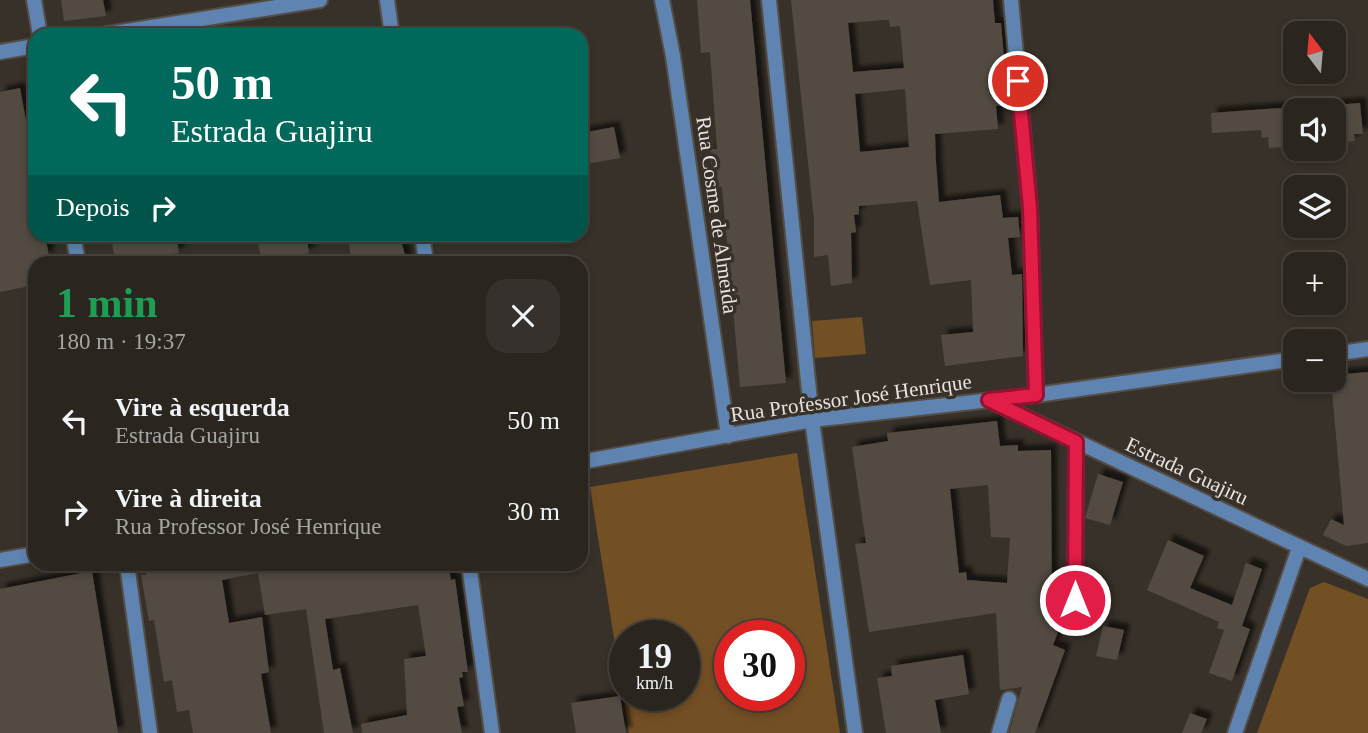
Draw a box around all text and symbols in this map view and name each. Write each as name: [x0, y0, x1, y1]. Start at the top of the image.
north arrow: [1283, 21, 1346, 84]
map controls: [1283, 21, 1346, 392]
pin: [988, 51, 1048, 111]
text: 50 m: [171, 55, 273, 110]
icon: left: [56, 56, 147, 147]
icon: arrive: [999, 62, 1037, 100]
button: sound: [1283, 98, 1346, 161]
text: Estrada Guajiru: [171, 113, 373, 149]
street label: Rua Cosme de Almeida: [691, 115, 743, 316]
button: layers: [1283, 175, 1346, 238]
icon: right: [144, 189, 182, 227]
text: Depois: [56, 193, 130, 222]
button: +: [1283, 252, 1346, 315]
button: close: [486, 279, 560, 353]
text: 1 min: [56, 280, 158, 326]
text: 180 m · 19:37: [56, 329, 186, 354]
button: −: [1283, 329, 1346, 392]
street label: Rua Professor José Henrique: [729, 369, 973, 427]
text: Vire à esquerda: [115, 393, 290, 422]
icon: left: [56, 402, 94, 440]
text: 50 m: [507, 406, 560, 435]
text: Estrada Guajiru: [115, 423, 260, 448]
street label: Estrada Guajiru: [1122, 432, 1253, 510]
text: Vire à direita: [115, 484, 262, 513]
icon: right: [56, 493, 94, 531]
text: 30 m: [507, 497, 560, 526]
text: Rua Professor José Henrique: [115, 514, 381, 539]
position arrow: [1038, 563, 1112, 637]
speed limit sign: 30: [714, 620, 805, 711]
text: 19: [637, 637, 672, 676]
text: km/h: [636, 673, 673, 693]

